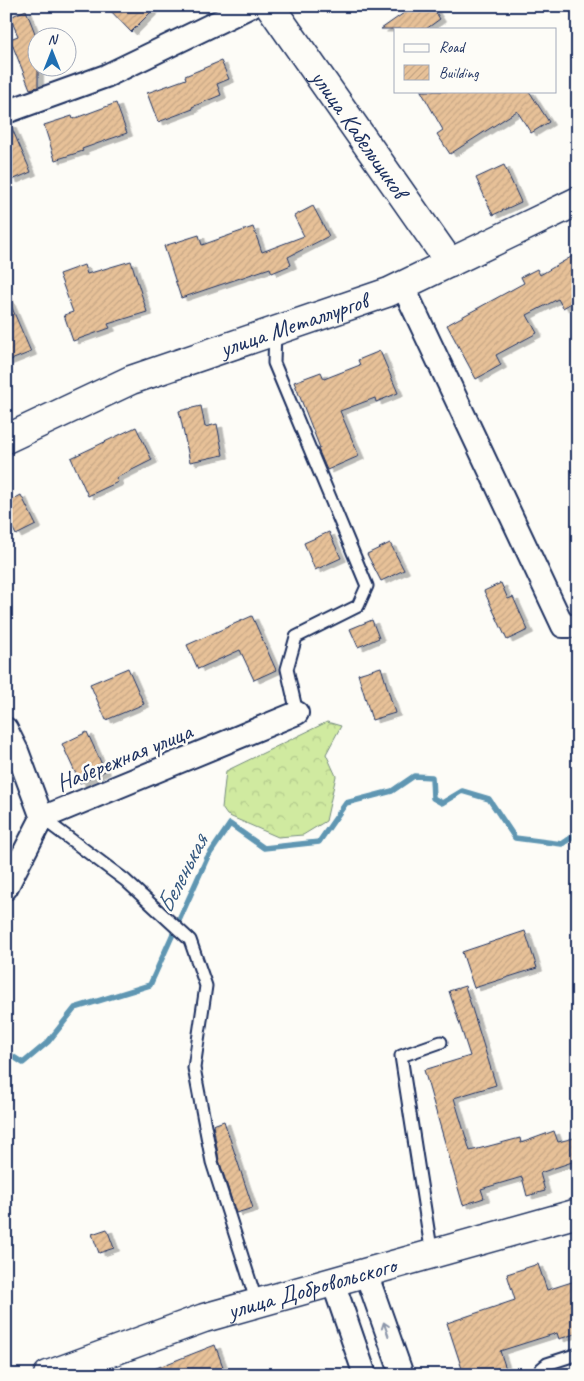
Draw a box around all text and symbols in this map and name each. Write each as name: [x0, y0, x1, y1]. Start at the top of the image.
north arrow: [28, 28, 78, 78]
legend: [394, 28, 556, 92]
text: N: [48, 31, 59, 48]
text: Road: [439, 38, 466, 57]
street label: улица Кабельщиков: [303, 62, 417, 207]
text: Building: [439, 64, 479, 83]
street label: улица Металлургов: [214, 284, 375, 364]
street label: Набережная улица: [52, 716, 198, 798]
water label: Беленькая: [149, 827, 217, 919]
street label: улица Добровольского: [222, 1249, 402, 1326]
one-way arrow: [381, 1321, 390, 1337]

